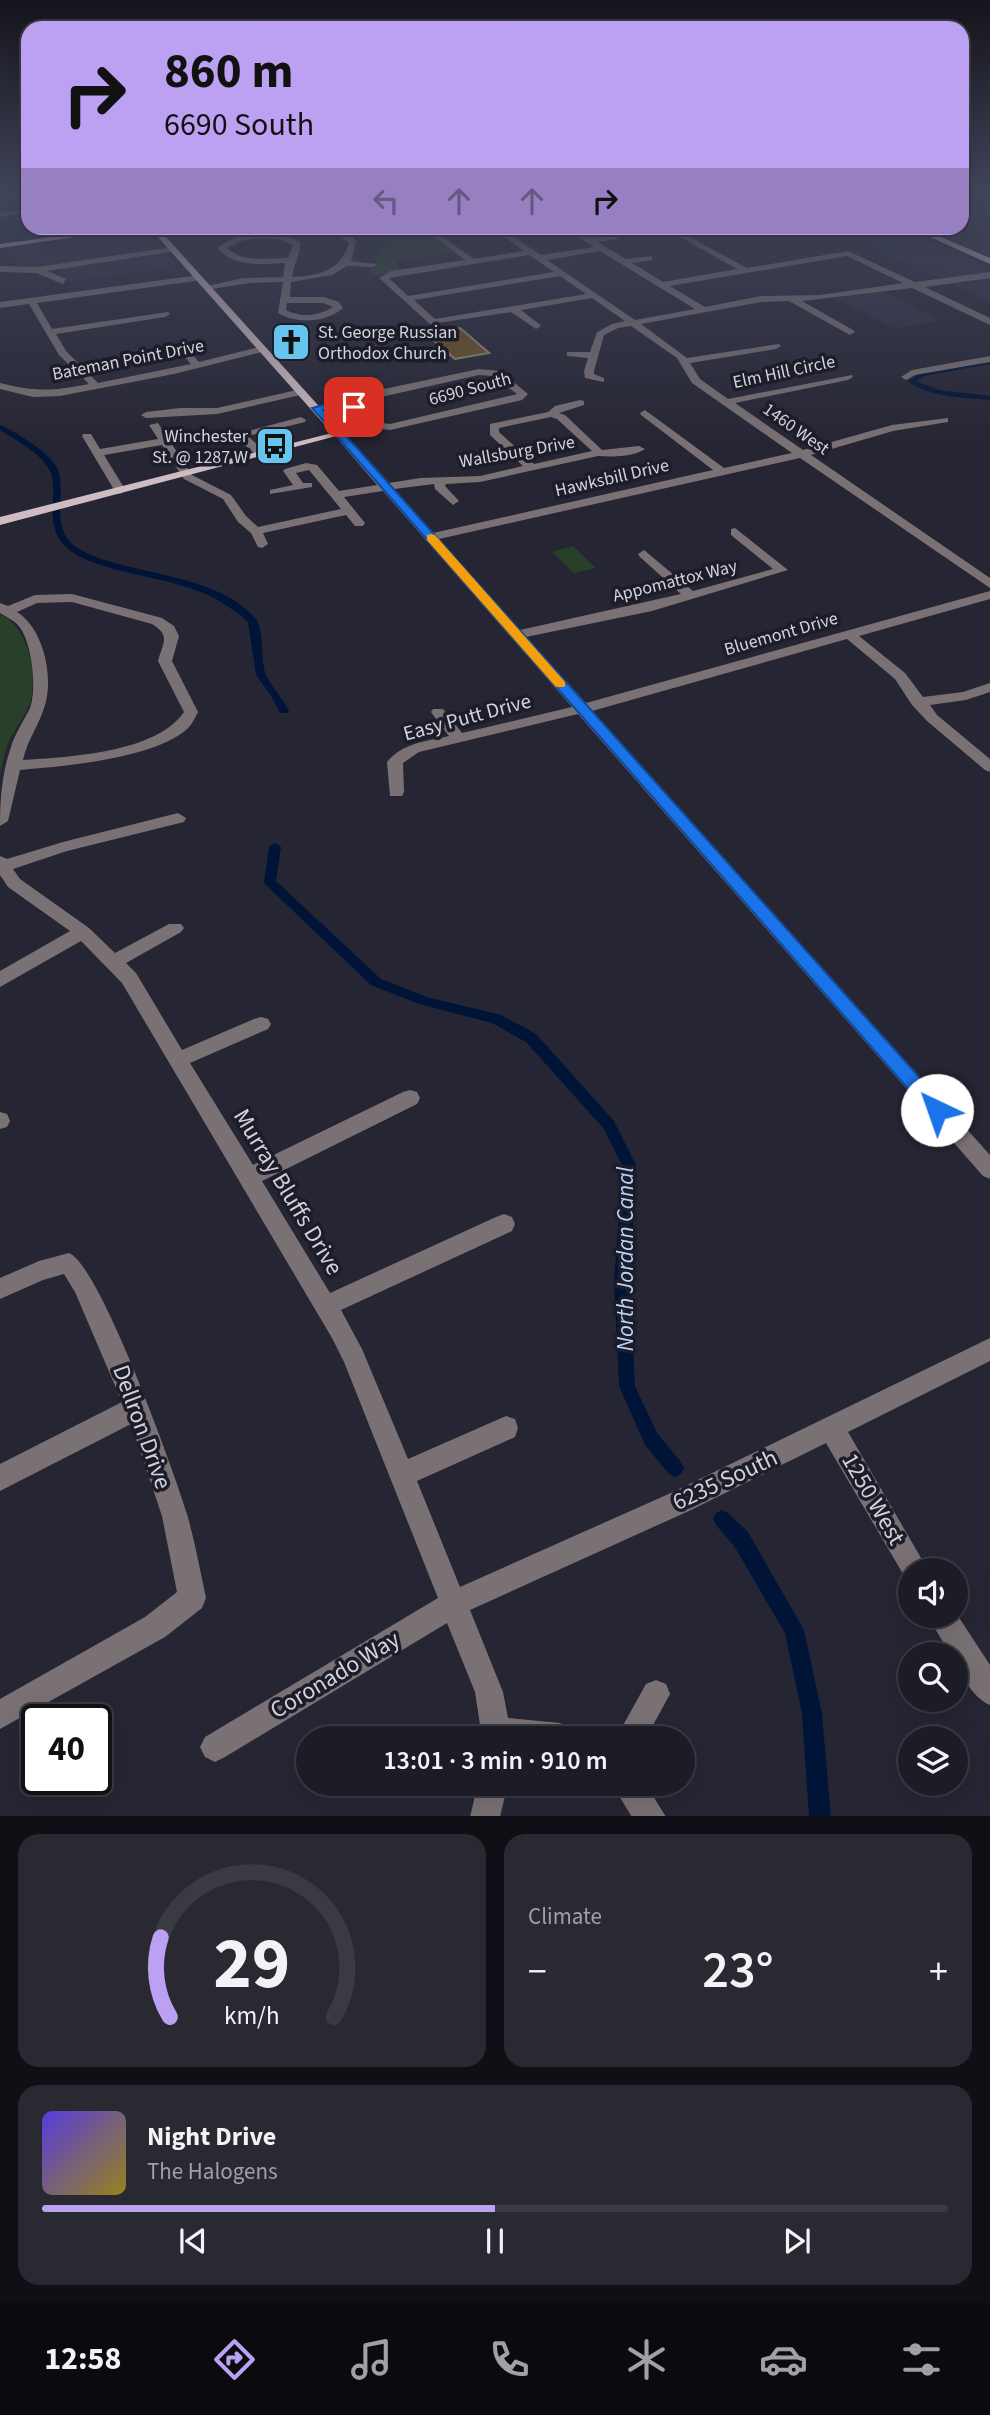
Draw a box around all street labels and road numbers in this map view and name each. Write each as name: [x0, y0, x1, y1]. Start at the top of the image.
street label: Bateman Point Drive: [50, 333, 206, 387]
street label: Elm Hill Circle: [731, 349, 838, 395]
street label: 6690 South: [426, 366, 514, 412]
street label: 1460 West: [758, 397, 834, 461]
street label: Wallsburg Drive: [457, 430, 577, 474]
street label: Hawksbill Drive: [552, 453, 672, 503]
street label: Appomattox Way: [610, 553, 740, 609]
street label: Bluemont Drive: [721, 606, 841, 662]
street label: Easy Putt Drive: [400, 686, 534, 748]
street label: Murray Bluffs Drive: [224, 1102, 352, 1282]
street label: Dellron Drive: [103, 1360, 181, 1494]
street label: 6235 South: [667, 1440, 783, 1520]
street label: 1250 West: [833, 1447, 913, 1551]
street label: Coronado Way: [263, 1622, 407, 1728]

